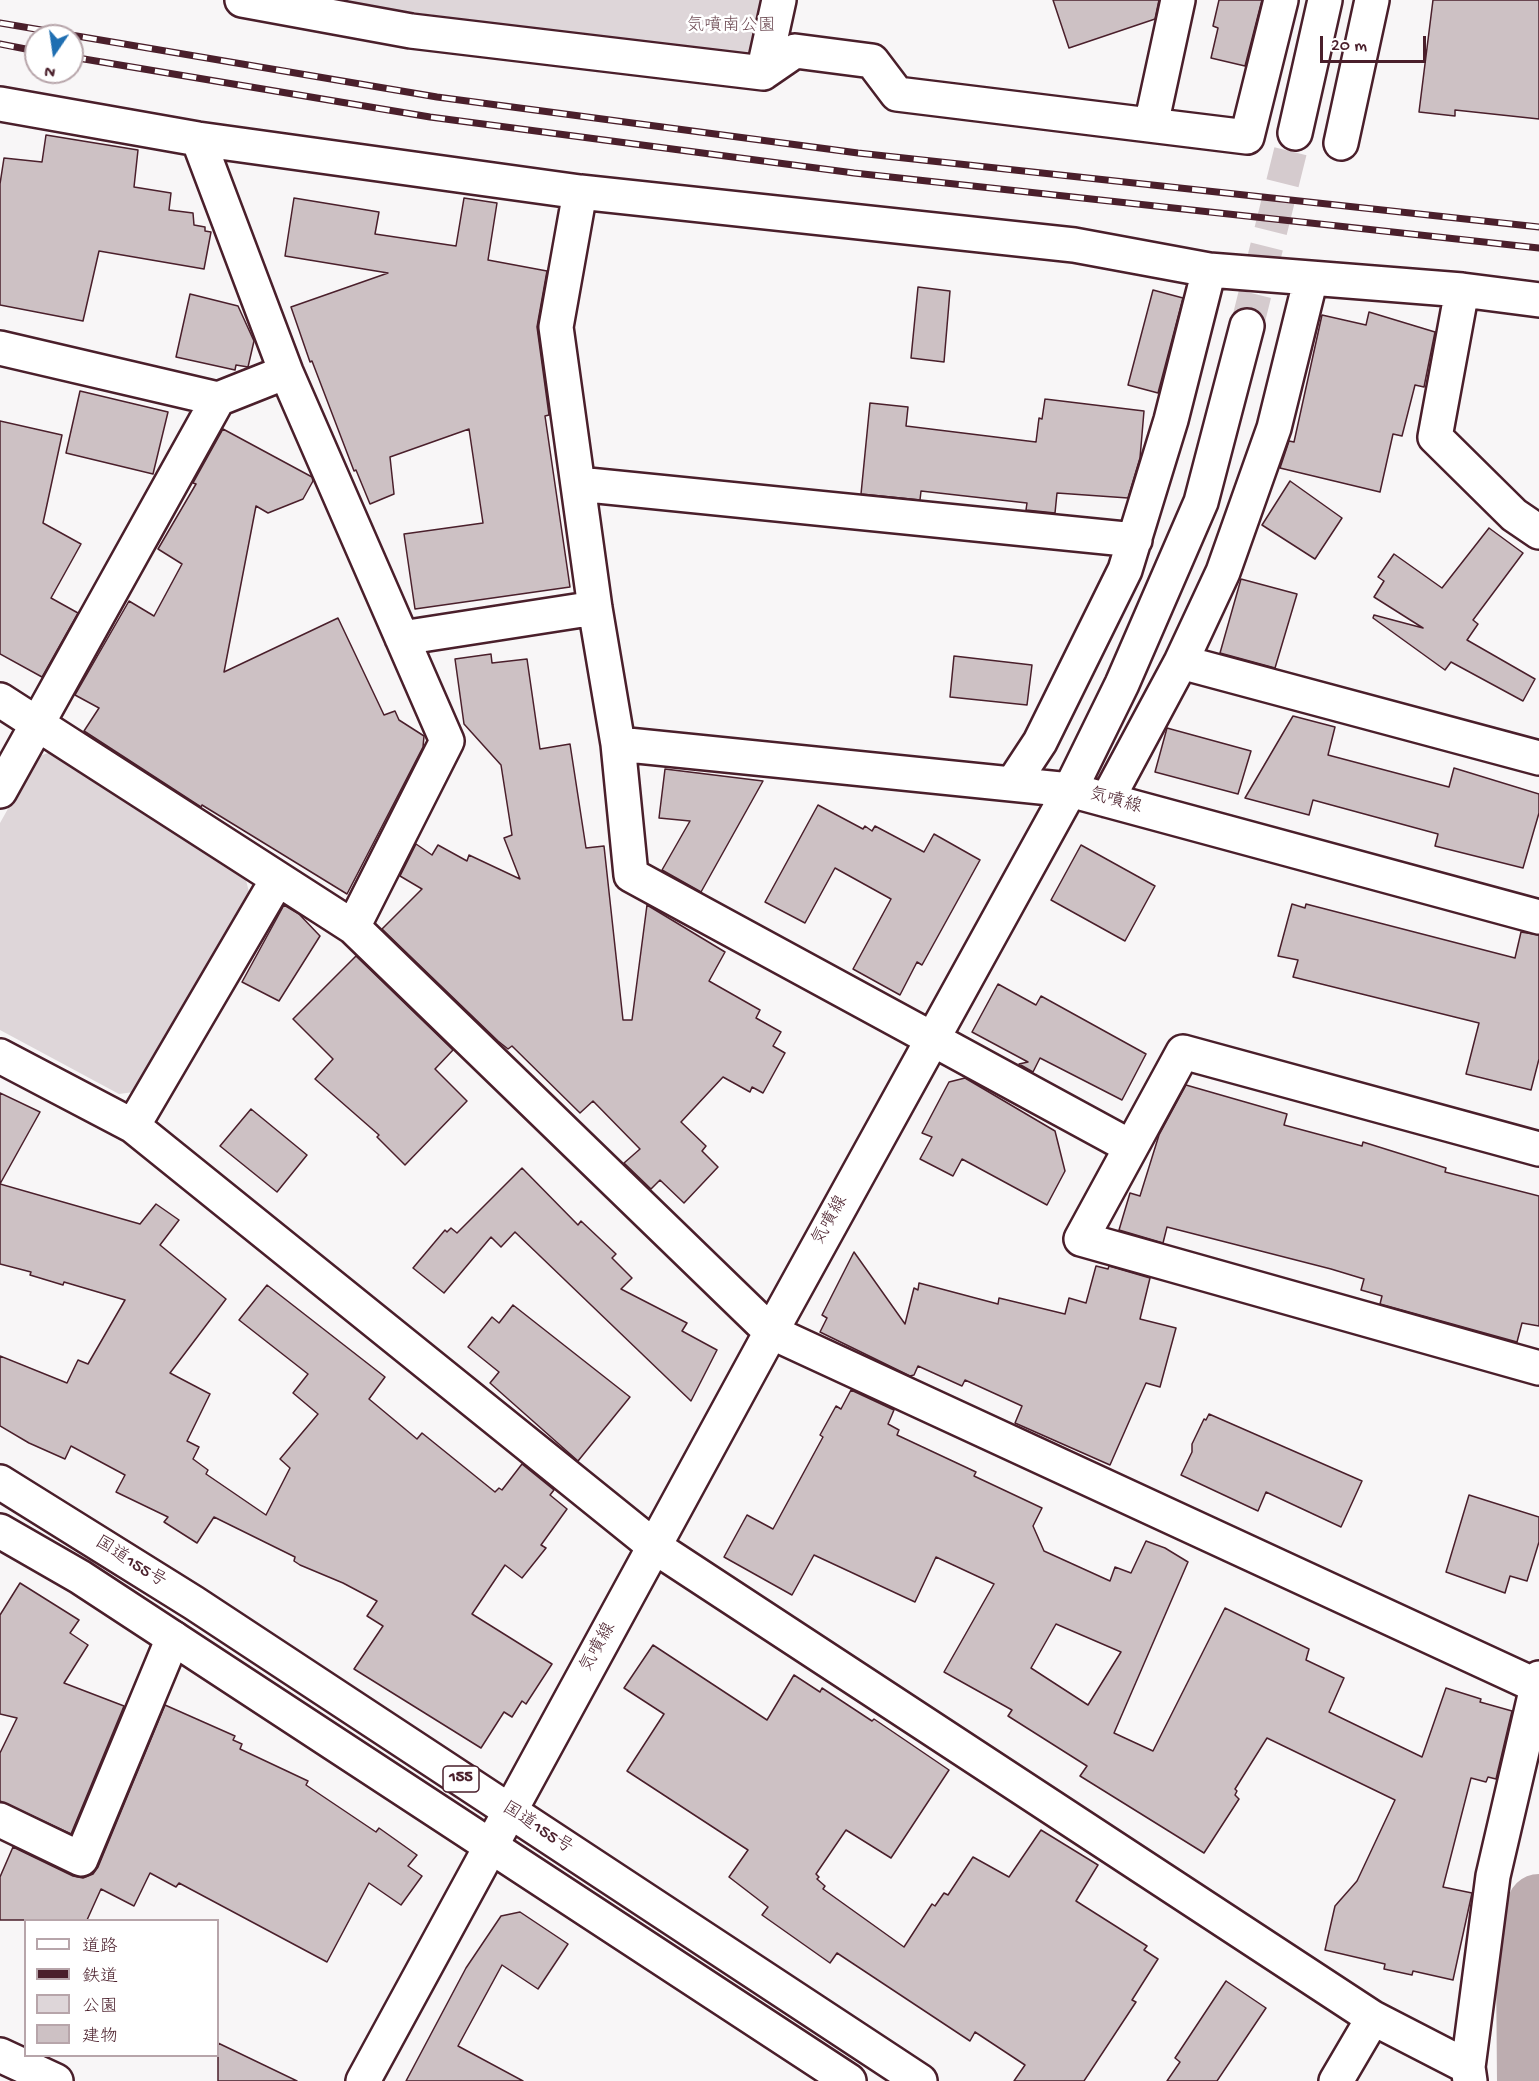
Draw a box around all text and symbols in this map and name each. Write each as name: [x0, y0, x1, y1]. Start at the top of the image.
park label: 気噴南公園: [686, 16, 776, 38]
north arrow: [24, 24, 84, 84]
scale bar: [1323, 24, 1430, 62]
text: 20 m: [1331, 36, 1367, 57]
text: N: [43, 60, 58, 81]
street label: 気噴線: [1086, 785, 1144, 819]
street label: 気噴線: [808, 1192, 854, 1250]
street label: 国道155号: [90, 1533, 170, 1593]
street label: 気噴線: [576, 1619, 622, 1677]
road number: 155: [443, 1766, 479, 1792]
street label: 国道155号: [497, 1798, 577, 1860]
legend: [24, 1919, 219, 2057]
text: 道路: [82, 1937, 118, 1958]
text: 鉄道: [82, 1967, 118, 1988]
text: 公園: [82, 1997, 118, 2018]
text: 建物: [82, 2027, 118, 2048]

